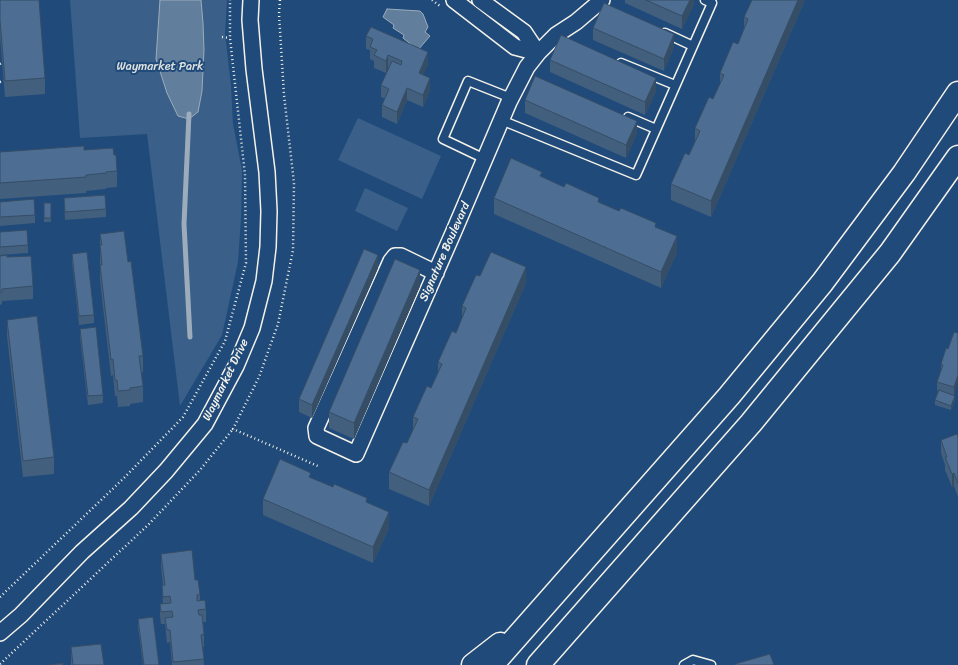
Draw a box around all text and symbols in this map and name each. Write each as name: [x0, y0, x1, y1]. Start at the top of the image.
park label: Waymarket Park: [117, 60, 203, 74]
street label: Signature Boulevard: [417, 200, 473, 304]
street label: Waymarket Drive: [200, 337, 252, 423]

